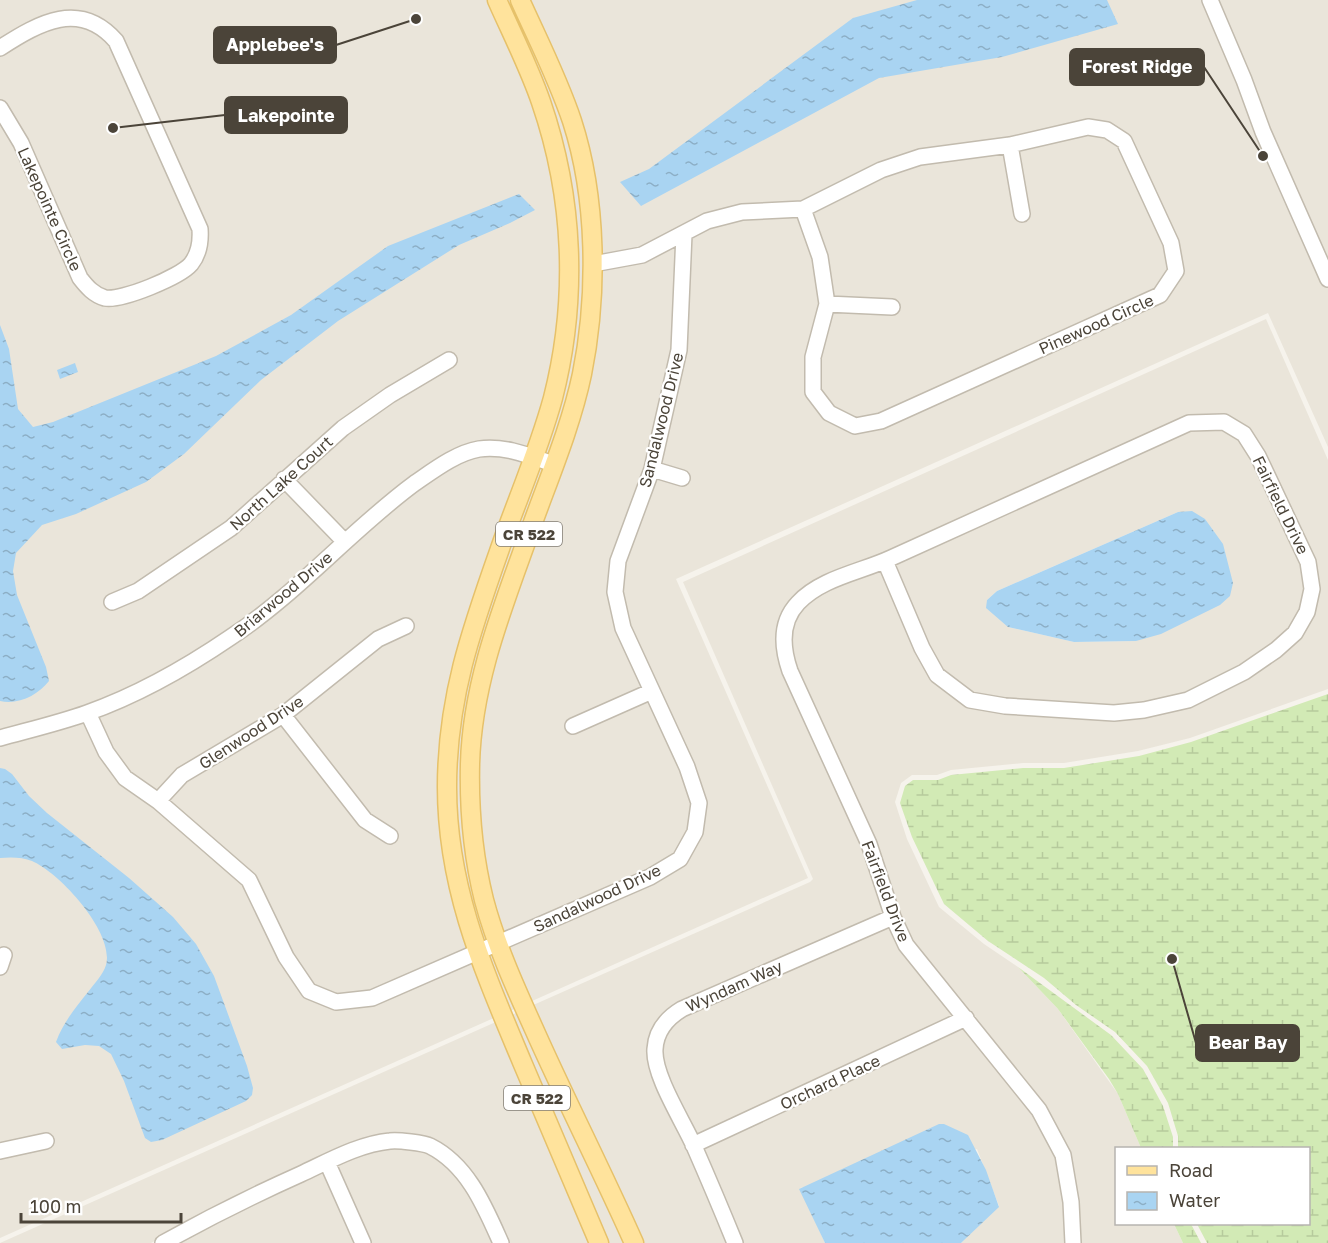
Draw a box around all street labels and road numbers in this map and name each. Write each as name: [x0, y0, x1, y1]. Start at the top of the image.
street label: Lakepointe Circle: [14, 144, 86, 274]
street label: Pinewood Circle: [1035, 290, 1157, 358]
street label: Sandalwood Drive: [635, 350, 687, 490]
street label: North Lake Court: [225, 431, 337, 535]
street label: Fairfield Drive: [1249, 453, 1313, 557]
road number: CR 522: [496, 522, 562, 546]
street label: Briarwood Drive: [230, 547, 336, 641]
street label: Glenwood Drive: [195, 691, 307, 773]
street label: Fairfield Drive: [857, 837, 915, 945]
street label: Sandalwood Drive: [530, 860, 664, 936]
street label: Wyndam Way: [683, 956, 785, 1016]
street label: Orchard Place: [777, 1050, 883, 1114]
road number: CR 522: [504, 1086, 570, 1110]

